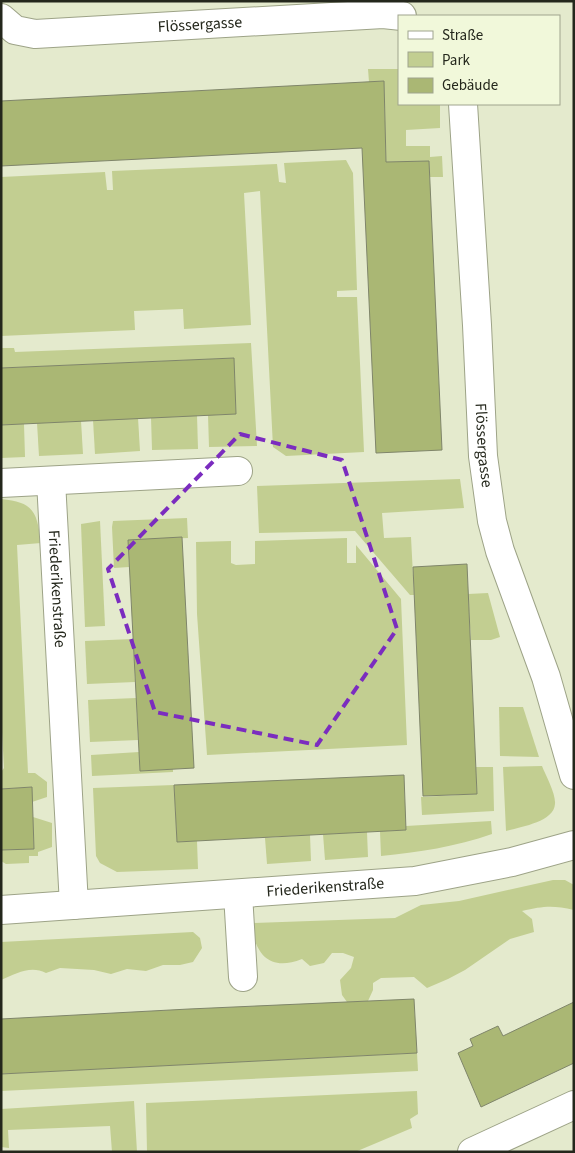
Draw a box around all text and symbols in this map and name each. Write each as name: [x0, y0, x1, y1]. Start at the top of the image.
street label: Flössergasse: [157, 11, 243, 38]
legend: [398, 15, 560, 105]
text: Straße: [442, 25, 483, 46]
text: Park: [442, 50, 471, 71]
text: Gebäude: [442, 75, 498, 96]
street label: Flössergasse: [470, 403, 498, 489]
street label: Friederikenstraße: [43, 529, 71, 648]
street label: Friederikenstraße: [266, 872, 385, 902]

